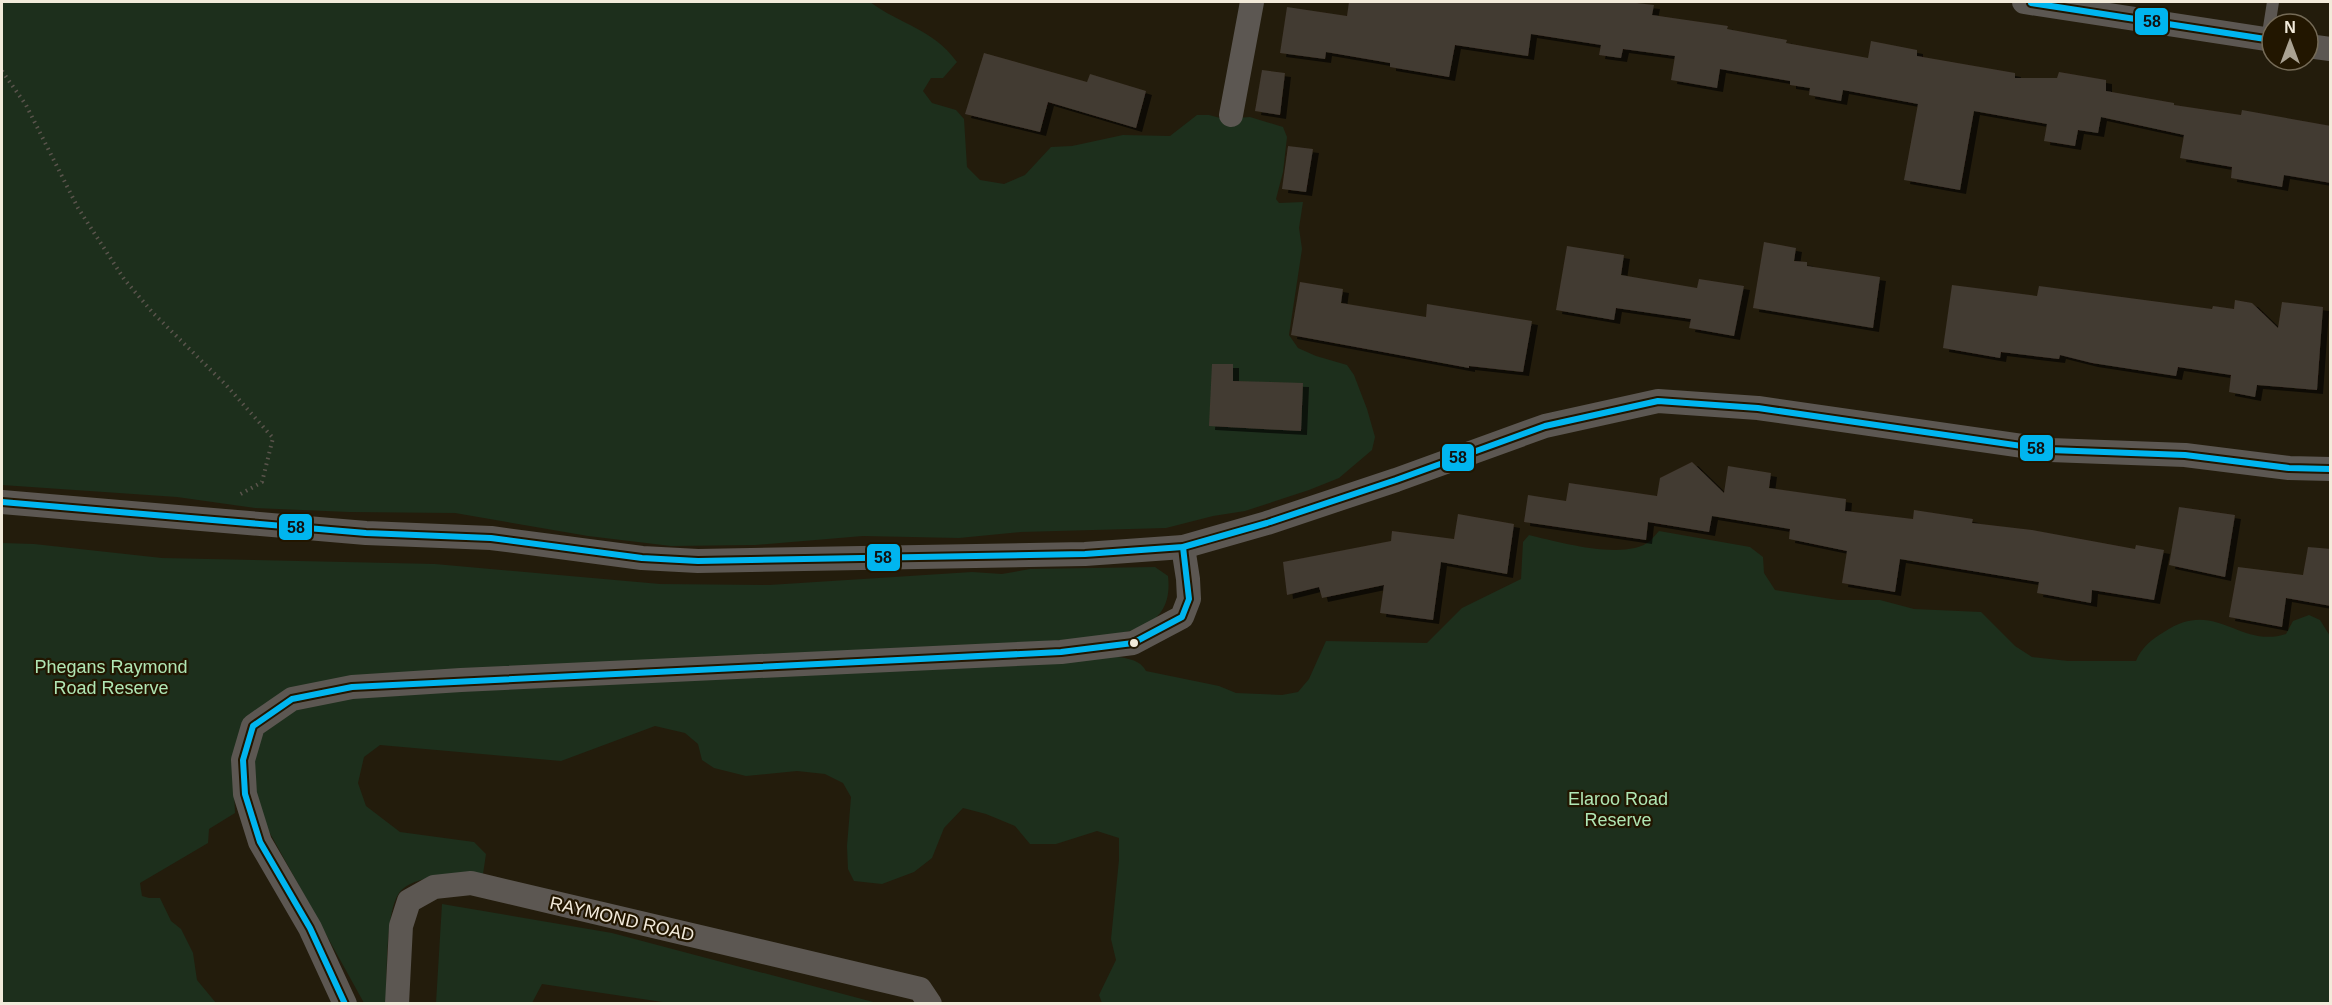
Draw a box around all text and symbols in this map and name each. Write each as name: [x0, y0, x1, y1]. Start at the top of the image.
line badge: 58: [2134, 7, 2169, 36]
north arrow: [2260, 12, 2320, 72]
text: 58: [2143, 13, 2161, 30]
text: N: [2284, 19, 2296, 36]
line badge: 58: [2019, 434, 2054, 462]
text: 58: [2027, 440, 2045, 457]
line badge: 58: [1441, 443, 1475, 472]
text: 58: [1449, 449, 1467, 466]
line badge: 58: [278, 513, 313, 541]
text: 58: [287, 519, 305, 536]
line badge: 58: [866, 543, 901, 572]
text: 58: [874, 549, 892, 566]
unlabelled marker: [1128, 637, 1140, 649]
park label: Phegans Raymond Road Reserve: [34, 657, 188, 698]
park label: Elaroo Road Reserve: [1568, 789, 1668, 830]
street label: RAYMOND ROAD: [548, 893, 696, 945]

